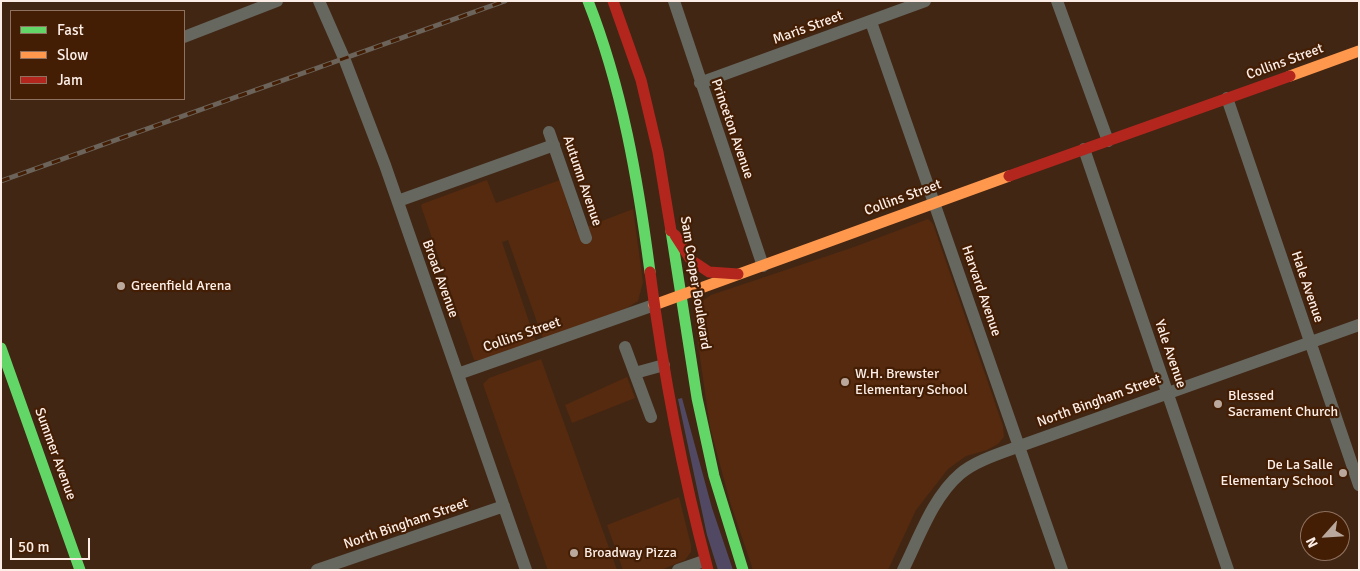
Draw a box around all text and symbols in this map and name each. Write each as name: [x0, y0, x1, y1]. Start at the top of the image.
street label: Maris Street: [771, 8, 845, 48]
legend: [10, 10, 185, 100]
text: Fast: [57, 21, 84, 39]
street label: Collins Street: [1244, 40, 1326, 84]
text: Slow: [57, 46, 88, 64]
text: Jam: [57, 71, 83, 89]
street label: Princeton Avenue: [707, 77, 757, 181]
street label: Autumn Avenue: [559, 134, 605, 228]
street label: Collins Street: [862, 176, 944, 220]
street label: Sam Cooper Boulevard: [676, 215, 714, 351]
street label: Broad Avenue: [418, 238, 462, 320]
street label: Harvard Avenue: [958, 243, 1004, 339]
street label: Hale Avenue: [1287, 249, 1327, 325]
place label: Greenfield Arena: [131, 278, 231, 294]
marker: Greenfield Arena: [115, 280, 127, 292]
street label: Collins Street: [481, 314, 563, 356]
street label: Yale Avenue: [1150, 318, 1190, 390]
place label: W.H. Brewster Elementary School: [855, 366, 968, 398]
street label: North Bingham Street: [1035, 371, 1163, 431]
marker: W.H. Brewster Elementary School: [839, 376, 851, 388]
place label: Blessed Sacrament Church: [1228, 388, 1338, 421]
marker: Blessed Sacrament Church: [1212, 398, 1224, 410]
street label: Summer Avenue: [31, 406, 79, 502]
place label: De La Salle Elementary School: [1220, 457, 1333, 490]
marker: De La Salle Elementary School: [1337, 467, 1349, 479]
street label: North Bingham Street: [342, 495, 470, 553]
north arrow: [1300, 511, 1350, 561]
scale bar: [12, 528, 92, 560]
text: N: [1302, 534, 1322, 550]
text: 50 m: [18, 538, 49, 556]
place label: Broadway Pizza: [584, 545, 677, 561]
marker: Broadway Pizza: [568, 547, 580, 559]

